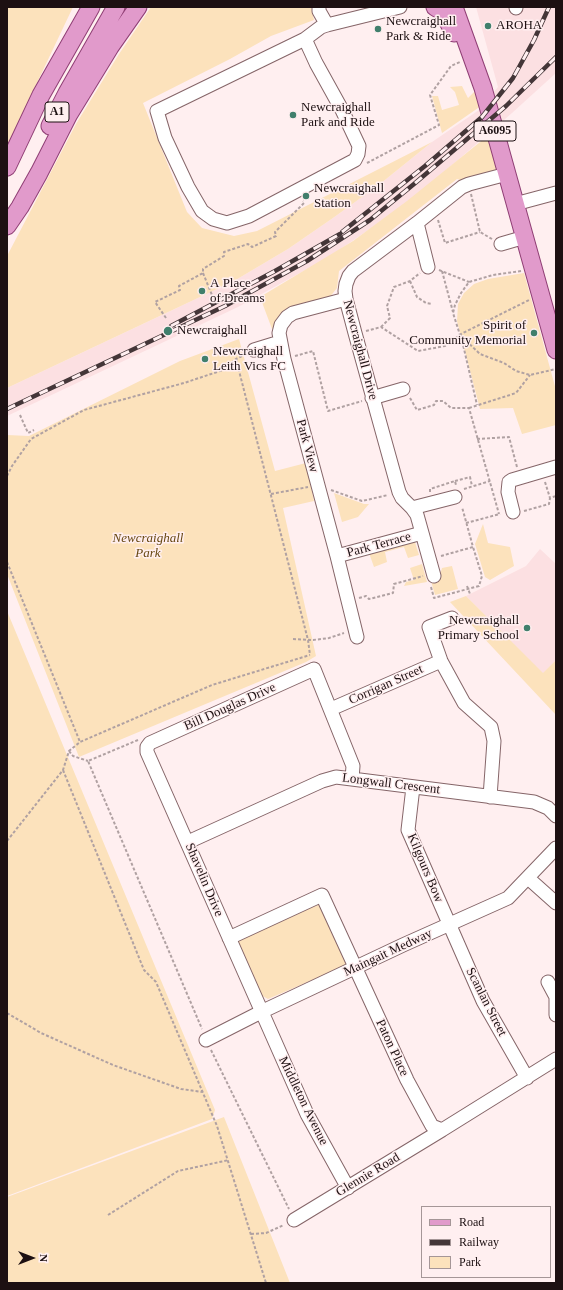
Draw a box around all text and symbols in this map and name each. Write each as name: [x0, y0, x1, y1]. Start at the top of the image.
place label: Newcraighall Park & Ride: [386, 14, 456, 45]
place label: AROHA: [496, 18, 542, 34]
marker: AROHA: [483, 21, 493, 31]
marker: Newcraighall Park & Ride: [373, 24, 383, 34]
place label: Newcraighall Park and Ride: [301, 100, 375, 131]
road number: A1: [45, 102, 69, 122]
marker: Newcraighall Park and Ride: [288, 110, 298, 120]
road number: A6095: [474, 121, 516, 141]
place label: Newcraighall Station: [314, 181, 384, 212]
marker: Newcraighall Station: [301, 191, 311, 201]
place label: A Place of Dreams: [210, 276, 265, 307]
marker: A Place of Dreams: [197, 286, 207, 296]
street label: Newcraighall Drive: [339, 298, 381, 402]
place label: Spirit of Community Memorial: [409, 318, 526, 349]
place label: Newcraighall: [177, 323, 247, 339]
marker: Newcraighall: [162, 325, 174, 337]
marker: Spirit of Community Memorial: [529, 328, 539, 338]
place label: Newcraighall Leith Vics FC: [213, 344, 286, 375]
marker: Newcraighall Leith Vics FC: [200, 354, 210, 364]
street label: Park View: [292, 418, 322, 474]
street label: Park Terrace: [345, 529, 413, 561]
park label: Newcraighall Park: [113, 531, 183, 562]
place label: Newcraighall Primary School: [438, 613, 519, 644]
marker: Newcraighall Primary School: [522, 623, 532, 633]
street label: Corrigan Street: [346, 662, 426, 708]
street label: Bill Douglas Drive: [182, 680, 278, 734]
street label: Longwall Crescent: [341, 770, 441, 798]
street label: Kilgours Bow: [403, 831, 447, 905]
street label: Shavelin Drive: [182, 841, 226, 919]
street label: Maingait Medway: [341, 926, 435, 980]
street label: Scanlan Street: [462, 965, 510, 1039]
street label: Paton Place: [372, 1017, 412, 1079]
street label: Middleton Avenue: [275, 1054, 331, 1148]
street label: Glennie Road: [333, 1150, 403, 1200]
legend: [421, 1206, 551, 1278]
text: Road: [459, 1215, 484, 1229]
text: Railway: [459, 1235, 499, 1249]
north arrow: [12, 1238, 52, 1278]
text: N: [38, 1254, 50, 1262]
text: Park: [459, 1255, 481, 1269]

